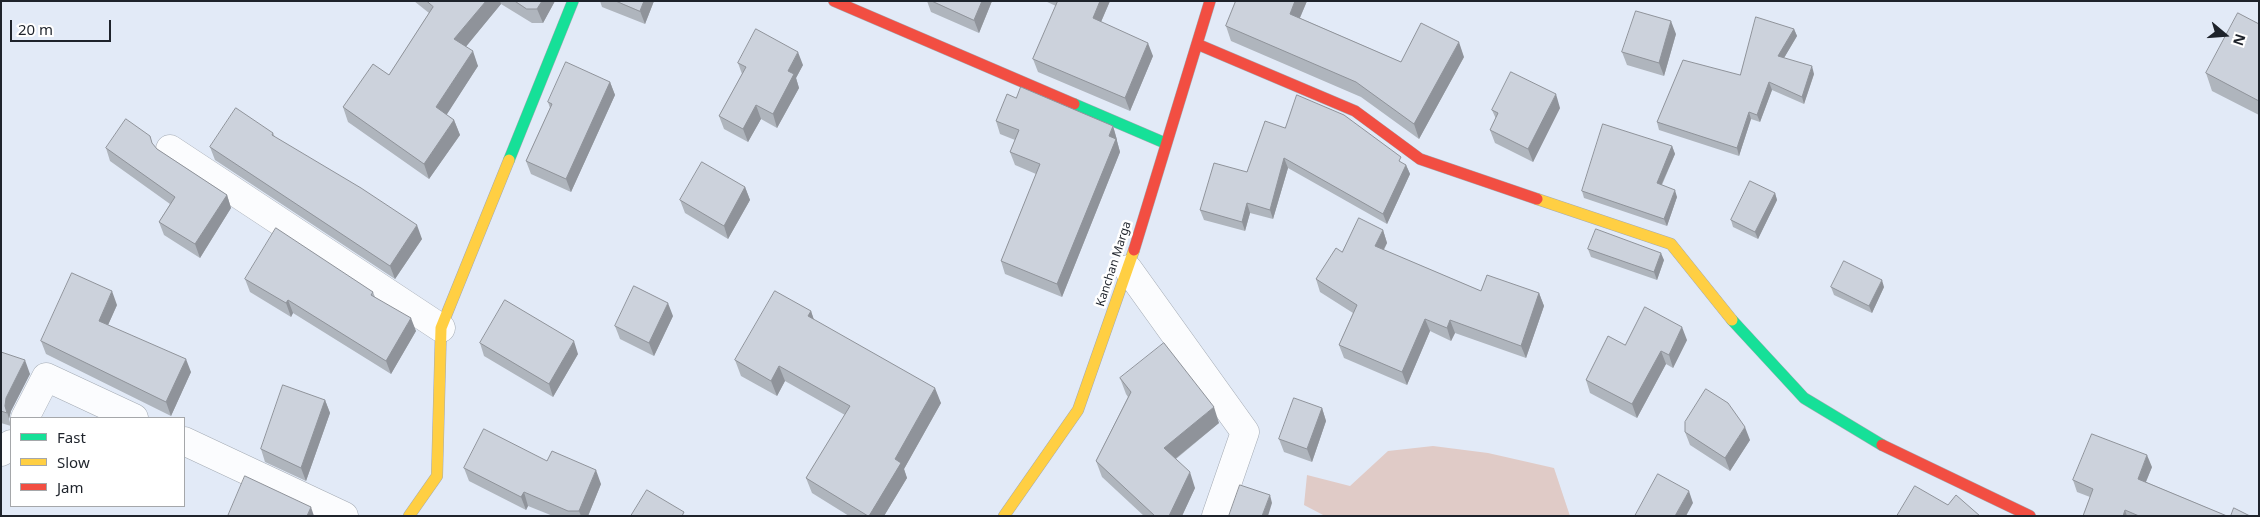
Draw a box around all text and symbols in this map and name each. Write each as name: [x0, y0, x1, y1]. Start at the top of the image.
scale bar: [12, 10, 114, 42]
north arrow: [2200, 10, 2250, 60]
text: 20 m: [18, 19, 53, 39]
text: N: [2229, 31, 2251, 48]
street label: Kanchan Marga: [1093, 220, 1135, 308]
legend: [10, 417, 185, 507]
text: Fast: [57, 427, 86, 447]
text: Slow: [57, 452, 90, 472]
text: Jam: [57, 477, 84, 497]

